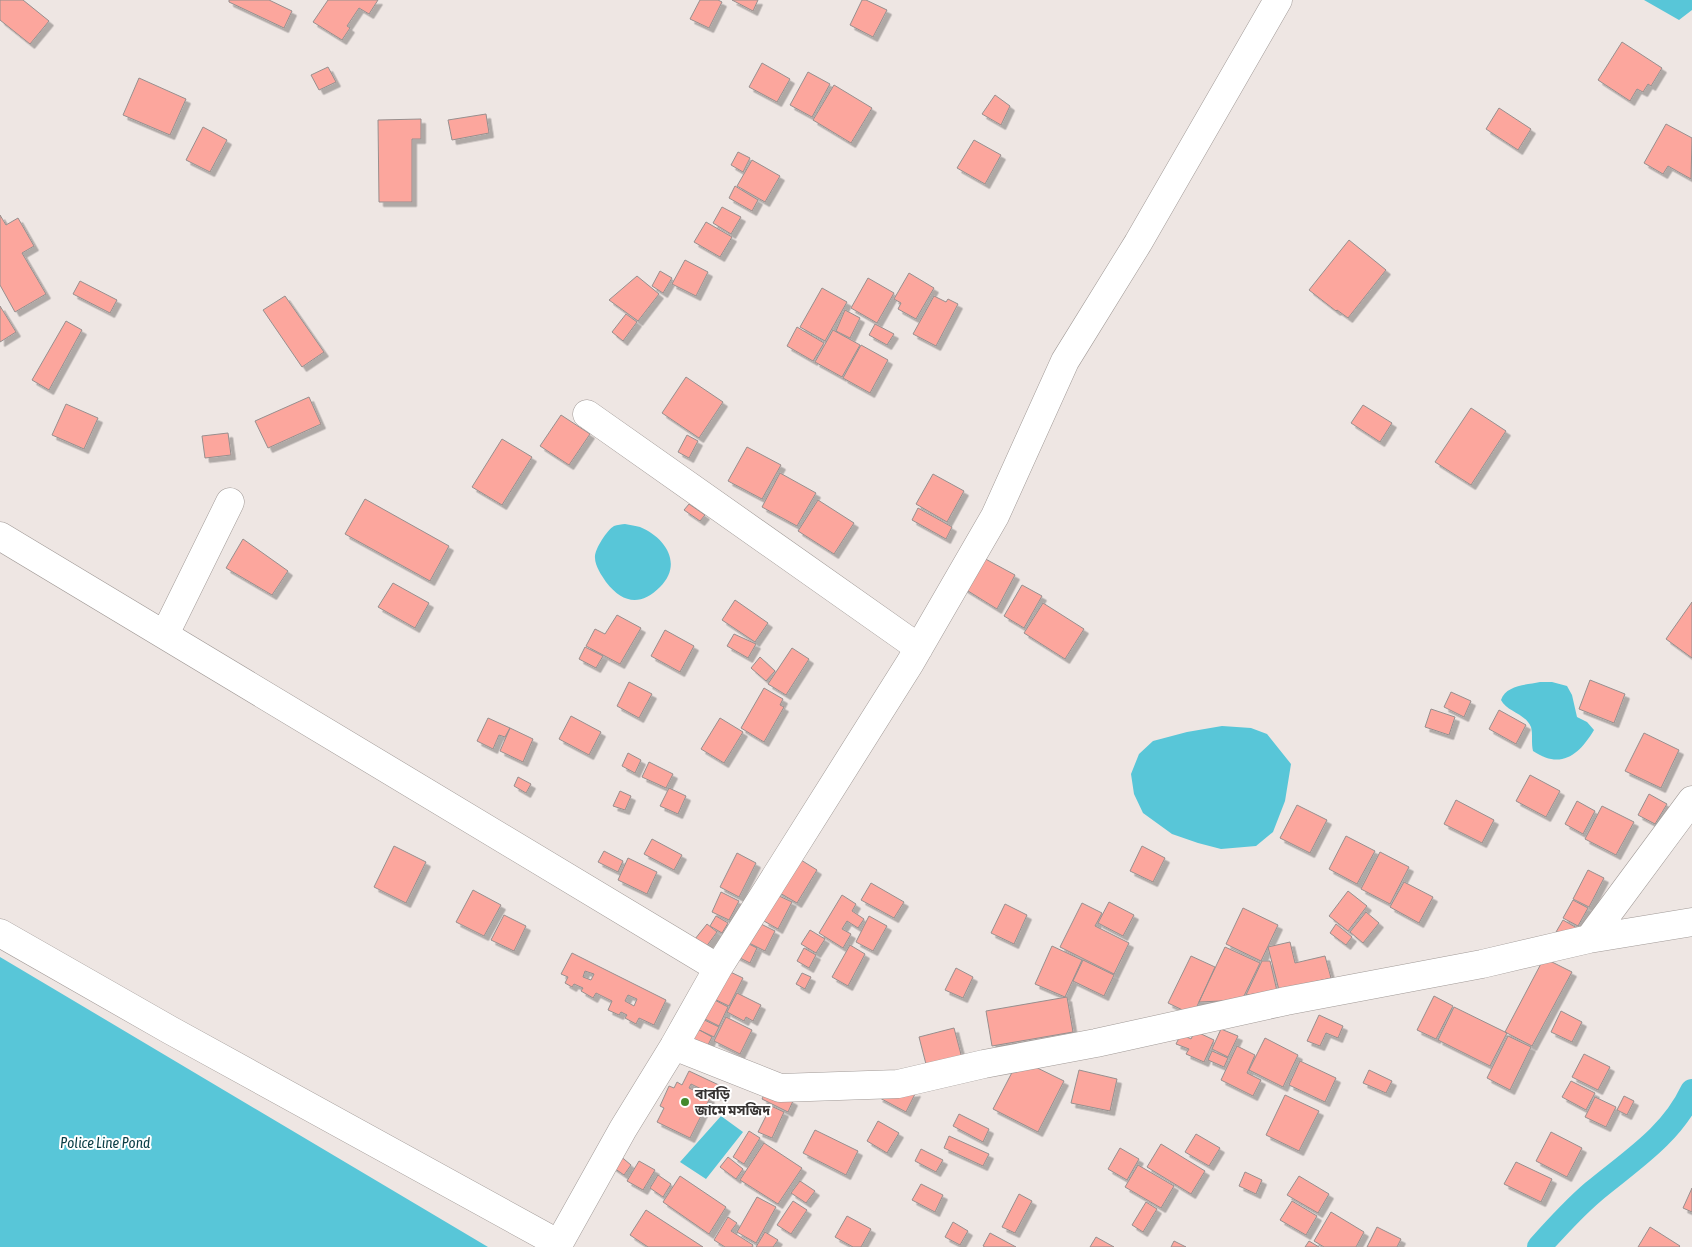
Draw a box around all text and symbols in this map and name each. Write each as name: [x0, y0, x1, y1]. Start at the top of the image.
place label: বাবড়ি জামে মসজিদ: [694, 1086, 771, 1118]
marker: বাবড়ি জামে মসজিদ: [679, 1096, 691, 1108]
water label: Police Line Pond: [60, 1134, 150, 1151]

